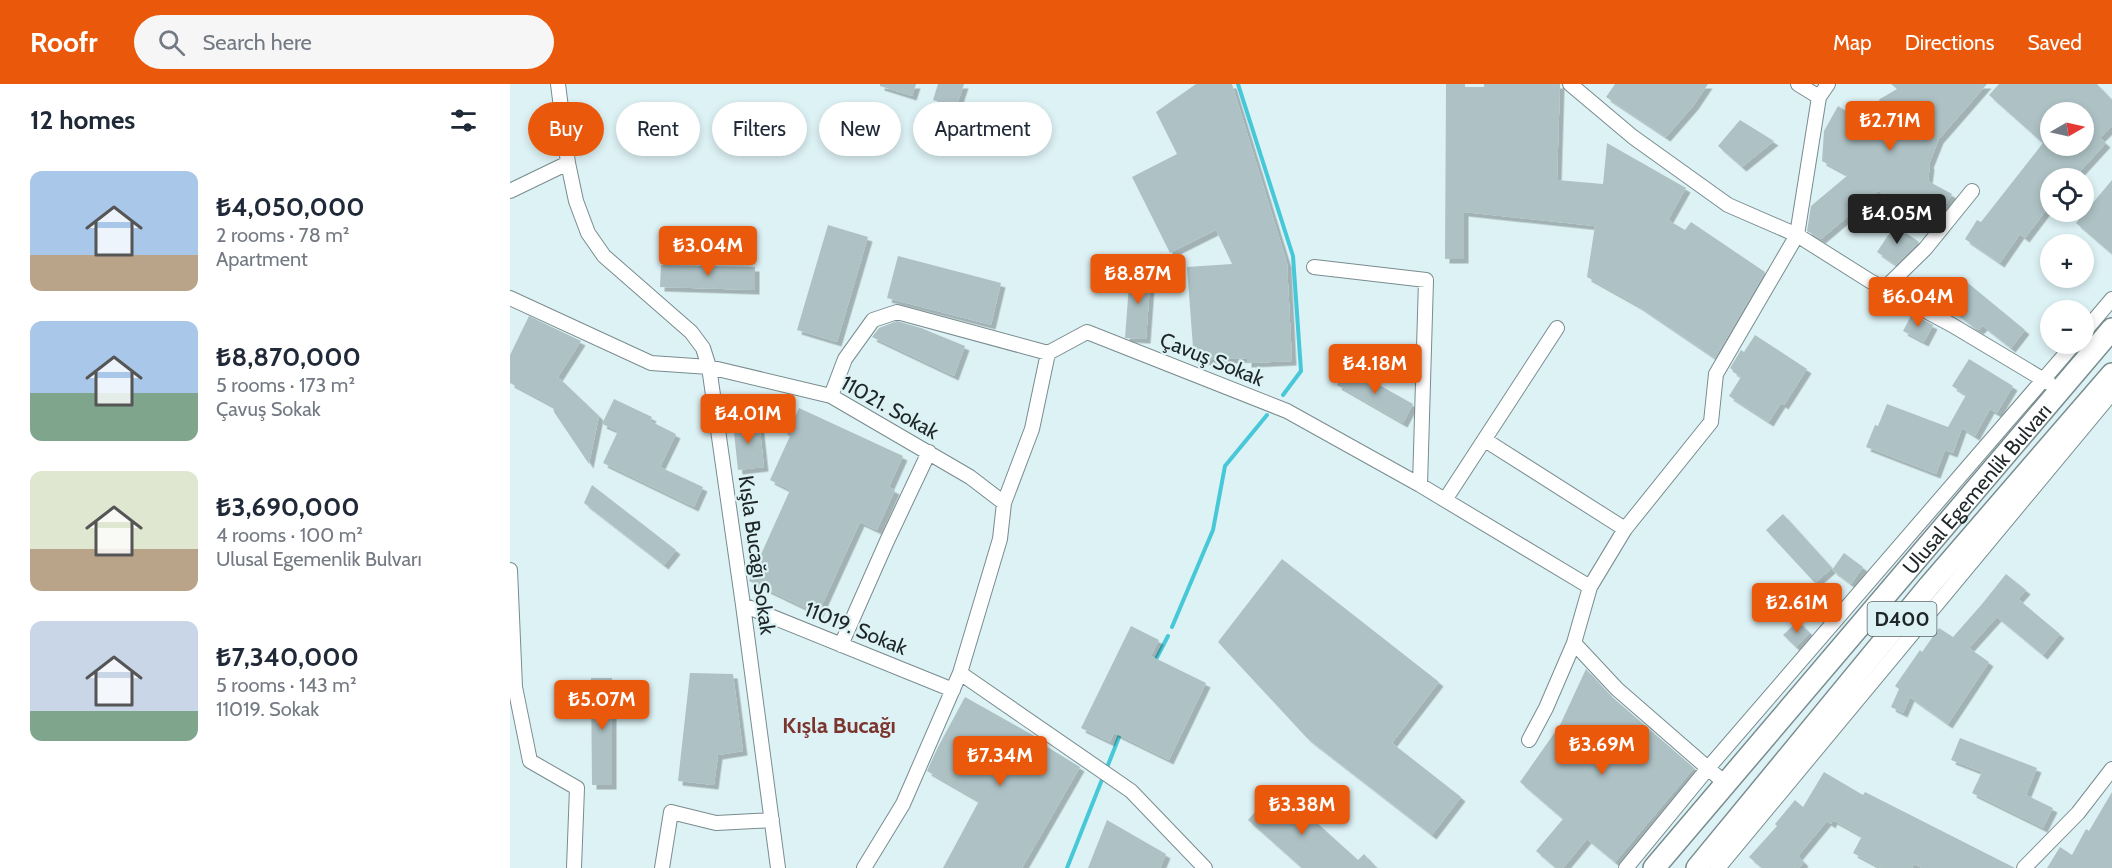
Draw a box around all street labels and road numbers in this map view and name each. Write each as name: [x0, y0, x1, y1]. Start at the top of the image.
street label: Çavuş Sokak: [1156, 327, 1268, 391]
street label: 11021. Sokak: [837, 370, 944, 444]
street label: Ulusal Egemenlik Bulvarı: [1897, 398, 2056, 579]
street label: Kışla Bucağı Sokak: [733, 474, 781, 637]
street label: 11019. Sokak: [801, 596, 911, 660]
road number: D400: [1868, 602, 1936, 636]

